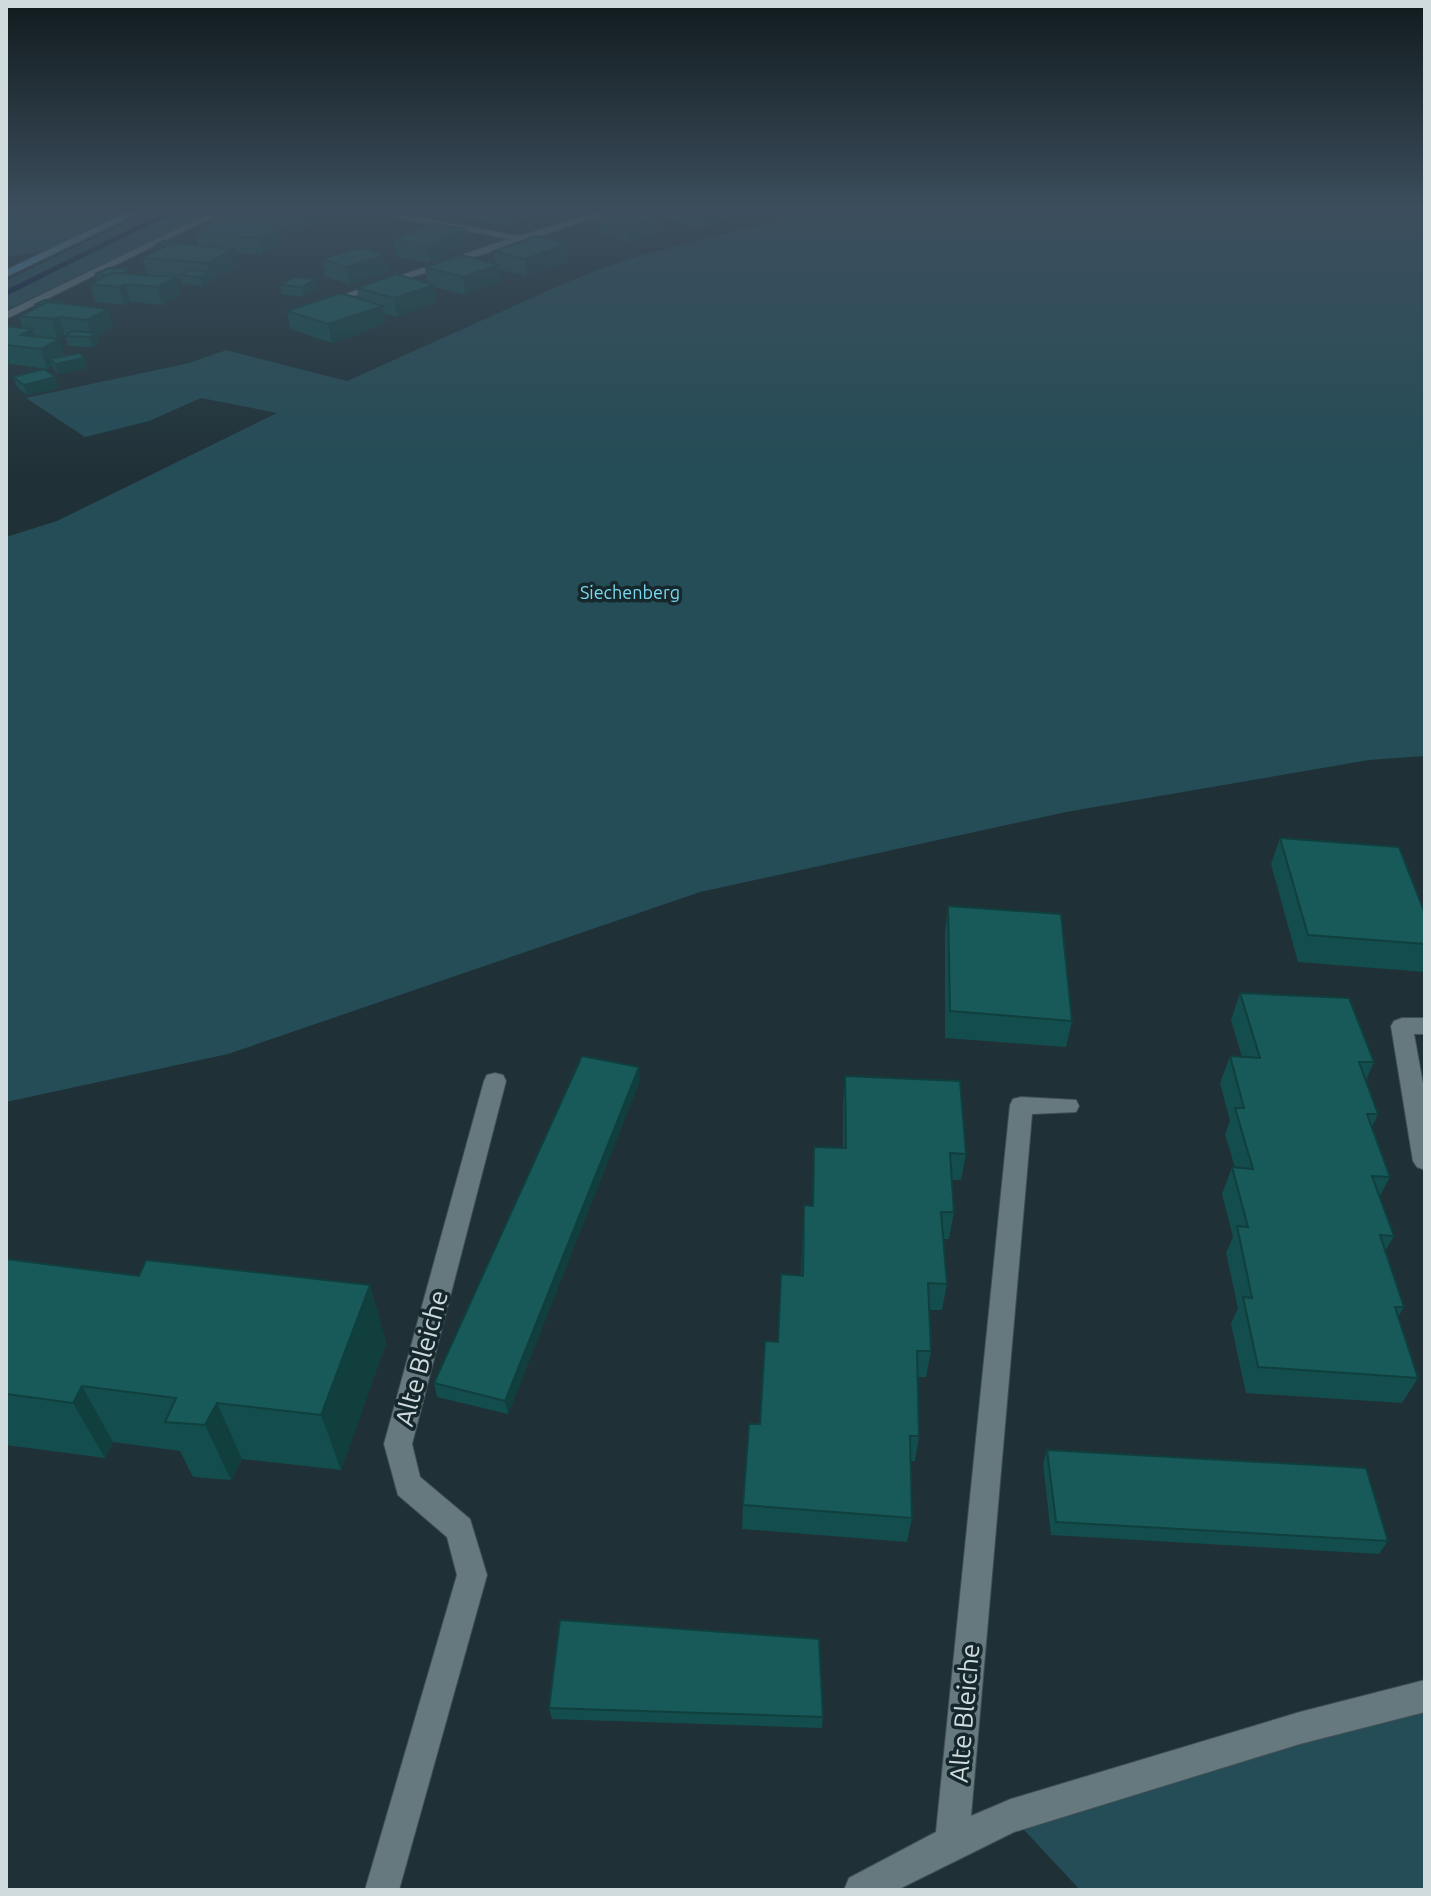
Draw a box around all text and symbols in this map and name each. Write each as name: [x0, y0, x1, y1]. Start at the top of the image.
park label: Siechenberg: [580, 582, 680, 602]
street label: Alte Bleiche: [389, 1287, 453, 1429]
street label: Alte Bleiche: [943, 1642, 985, 1784]

